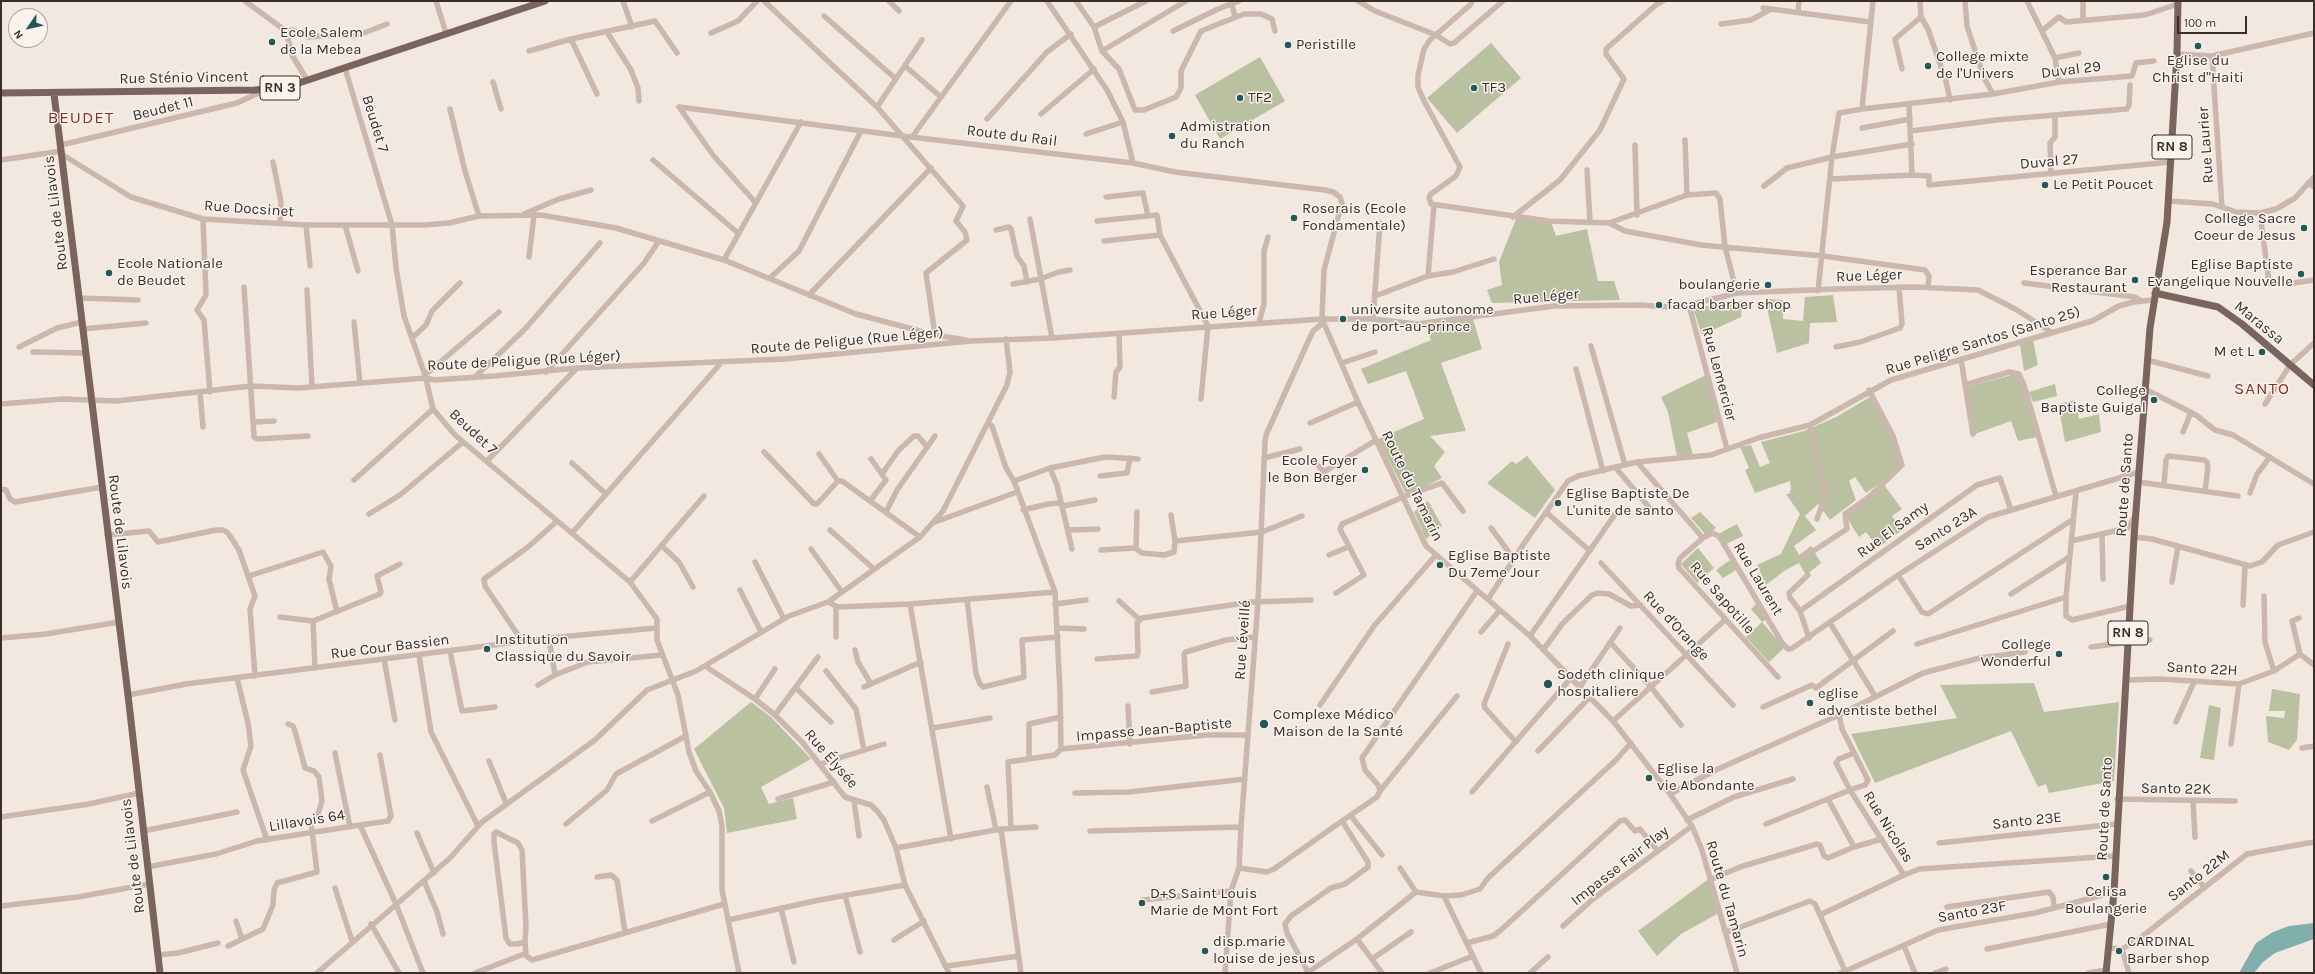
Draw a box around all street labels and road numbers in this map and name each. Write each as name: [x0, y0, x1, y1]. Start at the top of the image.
street label: Duval 29: [2040, 57, 2102, 83]
street label: Rue Sténio Vincent: [119, 68, 249, 88]
road number: RN 3: [260, 76, 300, 100]
street label: Beudet 11: [131, 93, 195, 125]
street label: Beudet 7: [358, 93, 392, 155]
street label: Rue Laurier: [2194, 106, 2218, 184]
street label: Route du Rail: [966, 122, 1058, 150]
road number: RN 8: [2152, 135, 2192, 159]
street label: Duval 27: [2019, 150, 2079, 174]
street label: Route de Lilavois: [40, 155, 72, 271]
street label: Rue Docsinet: [203, 197, 295, 221]
street label: Rue Léger: [1836, 266, 1902, 286]
street label: Rue Léger: [1512, 285, 1580, 309]
street label: Marassa: [2231, 298, 2287, 348]
street label: Rue Léger: [1191, 302, 1257, 324]
street label: Rue Peligre Santos (Santo 25): [1883, 303, 2083, 379]
street label: Route de Peligue (Rue Léger): [750, 324, 944, 358]
street label: Rue Lemercier: [1698, 325, 1740, 423]
street label: Route de Peligue (Rue Léger): [427, 347, 621, 375]
street label: Beudet 7: [445, 405, 501, 459]
street label: Route du Tamarin: [1377, 428, 1447, 544]
street label: Route de Santo: [2112, 433, 2138, 537]
street label: Route de Lilavois: [104, 474, 136, 590]
street label: Rue El Samy: [1854, 498, 1932, 562]
street label: Santo 23A: [1912, 503, 1980, 555]
street label: Rue Laurent: [1729, 539, 1787, 619]
street label: Rue Sapotille: [1686, 558, 1758, 638]
street label: Rue d'Orange: [1639, 587, 1713, 665]
street label: Rue Léveillé: [1231, 599, 1255, 681]
road number: RN 8: [2108, 621, 2148, 645]
street label: Rue Cour Bassien: [330, 631, 450, 663]
street label: Santo 22H: [2166, 658, 2238, 680]
street label: Impasse Jean-Baptiste: [1075, 714, 1233, 746]
street label: Rue Élysée: [800, 726, 862, 792]
street label: Route de Santo: [2093, 757, 2117, 861]
street label: Santo 22K: [2141, 779, 2211, 799]
street label: Rue Nicolas: [1859, 788, 1917, 866]
street label: Route de Lilavois: [117, 798, 149, 914]
street label: Lillavois 64: [268, 806, 346, 836]
street label: Santo 23E: [1991, 808, 2063, 834]
street label: Impasse Fair Play: [1567, 822, 1673, 910]
street label: Route du Tamarin: [1702, 839, 1752, 959]
street label: Santo 22M: [2164, 846, 2234, 906]
street label: Santo 23F: [1936, 897, 2008, 927]

